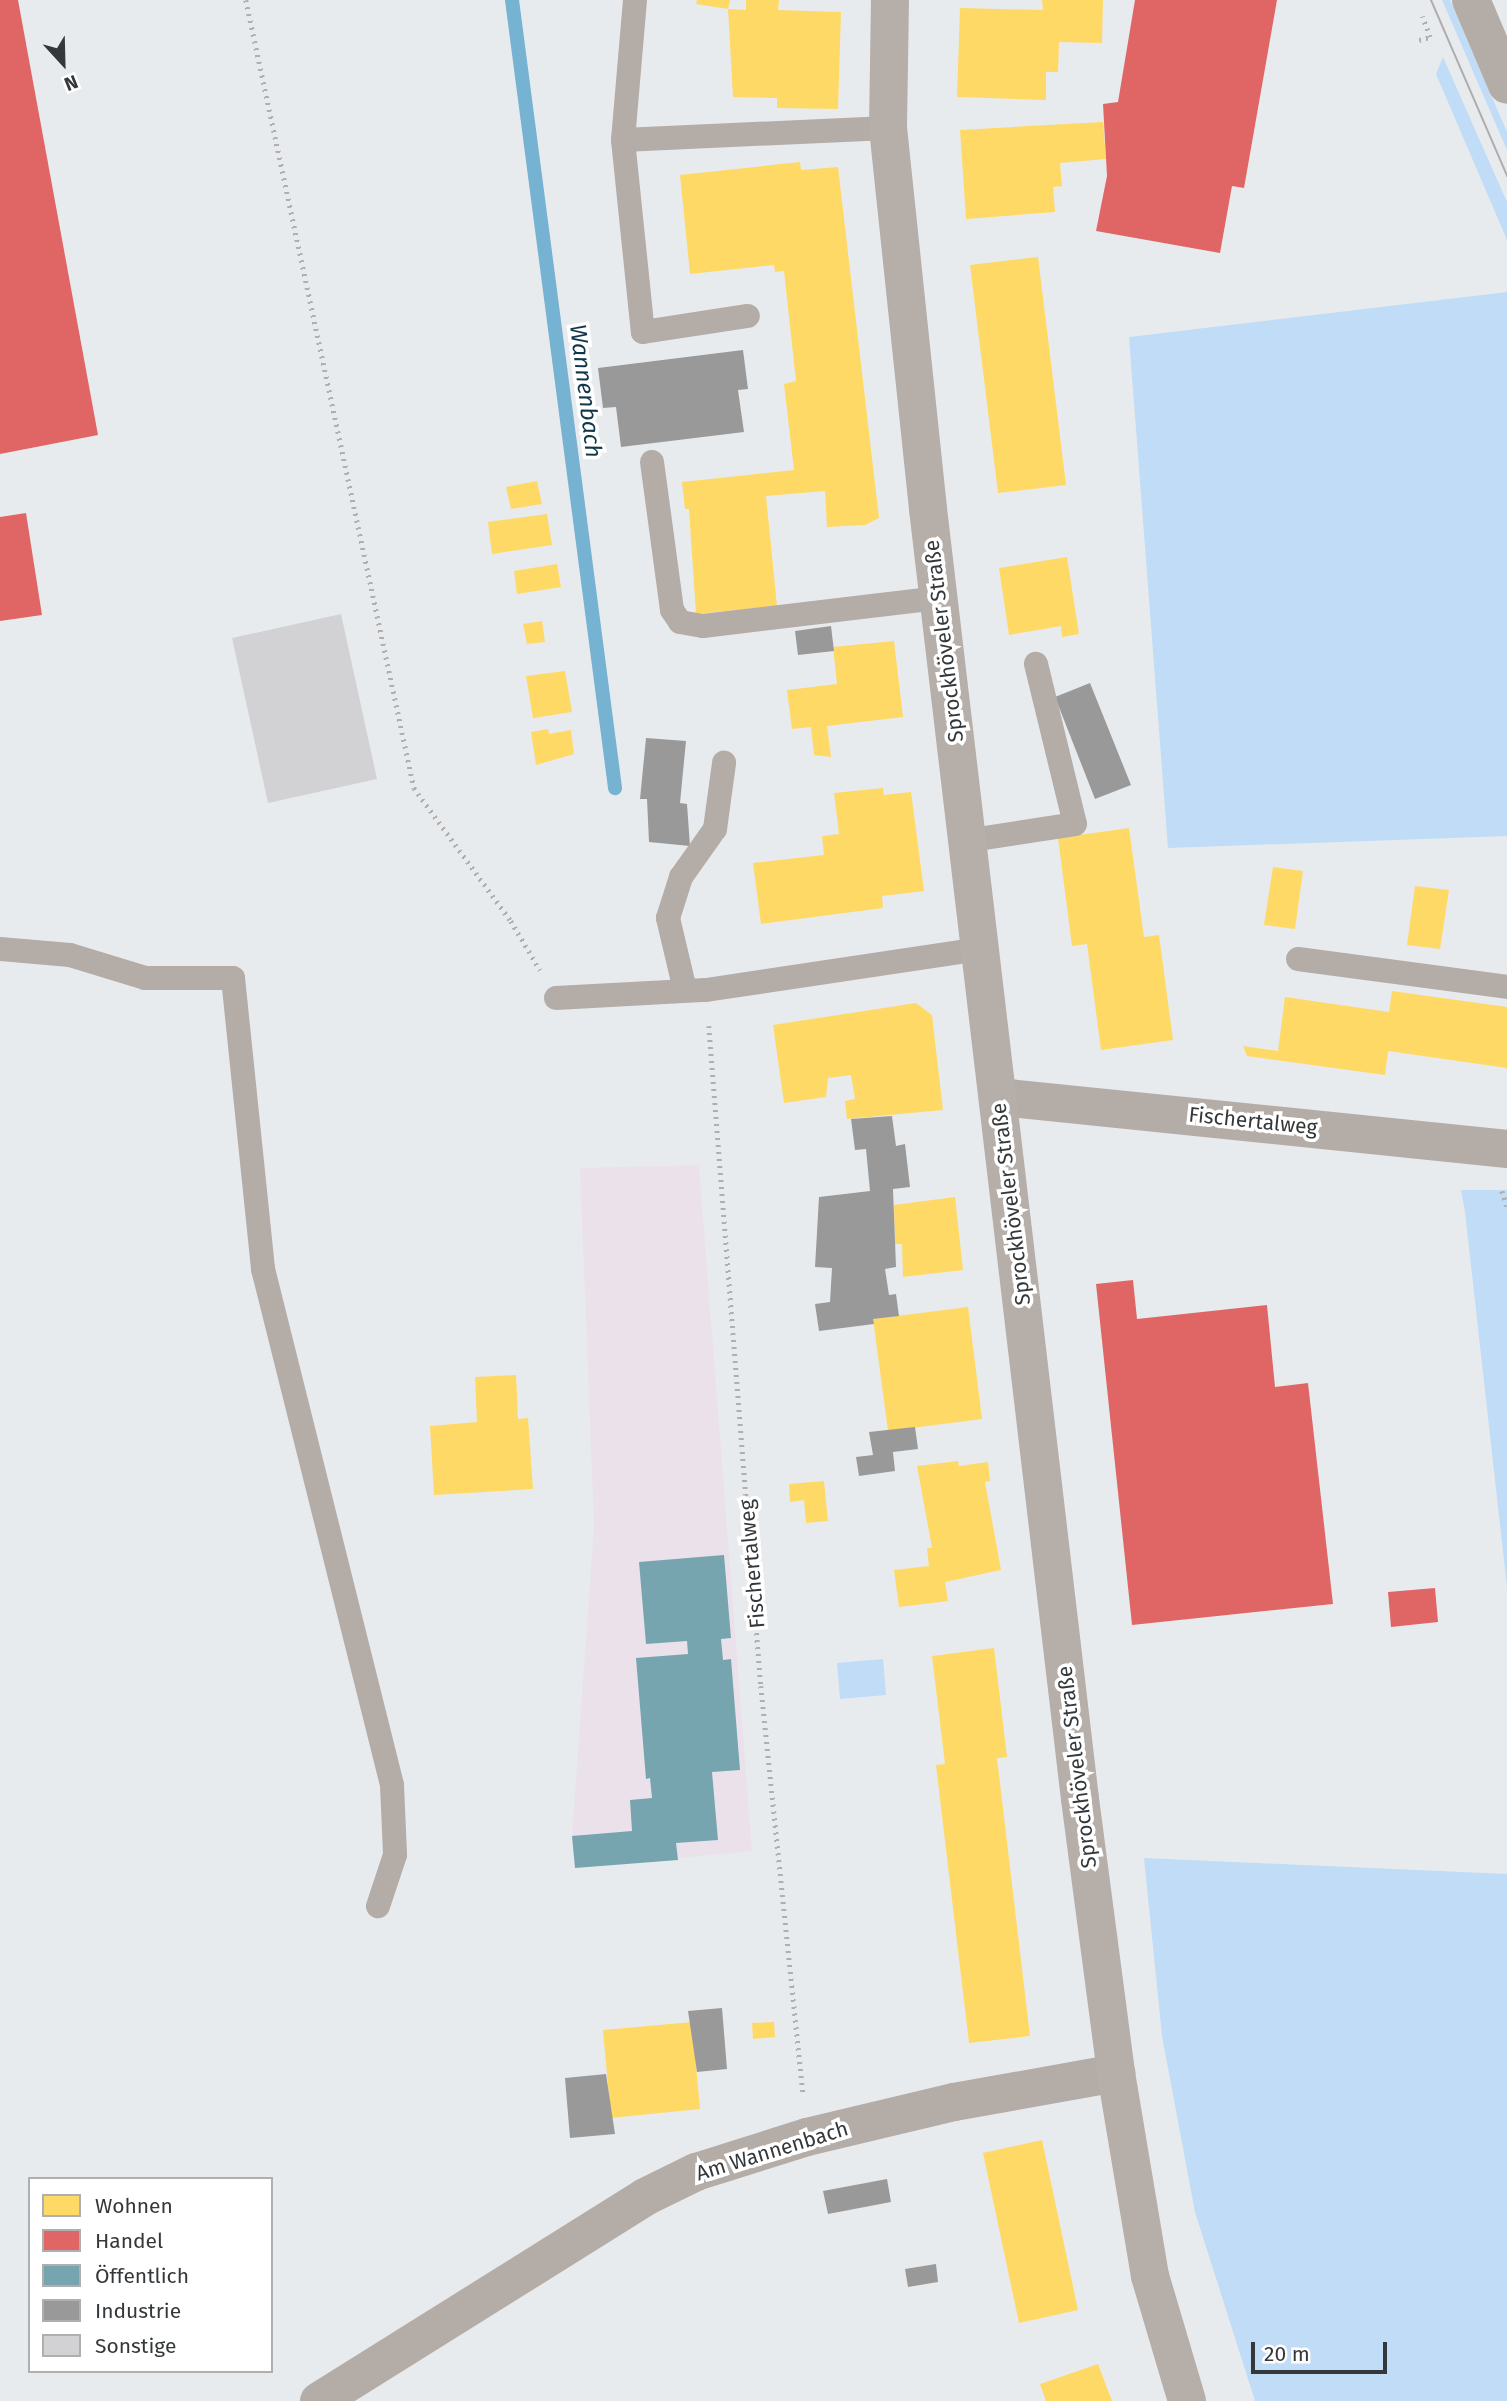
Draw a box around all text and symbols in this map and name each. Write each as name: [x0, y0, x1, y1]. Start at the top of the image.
north arrow: [28, 28, 98, 98]
text: N: [61, 70, 81, 96]
water label: Wannenbach: [564, 323, 608, 459]
street label: Sprockhöveler Straße: [919, 538, 969, 744]
street label: Sprockhöveler Straße: [986, 1101, 1036, 1307]
street label: Fischertalweg: [1187, 1102, 1319, 1140]
street label: Fischertalweg: [734, 1498, 770, 1630]
street label: Sprockhöveler Straße: [1052, 1664, 1102, 1870]
street label: Am Wannenbach: [693, 2116, 851, 2186]
legend: [28, 2177, 273, 2373]
text: Wohnen: [95, 2193, 173, 2219]
text: Handel: [95, 2228, 163, 2254]
text: Öffentlich: [95, 2263, 189, 2289]
text: Industrie: [95, 2298, 181, 2324]
scale bar: [1255, 2328, 1392, 2372]
text: Sonstige: [95, 2333, 176, 2359]
text: 20 m: [1264, 2341, 1310, 2367]

